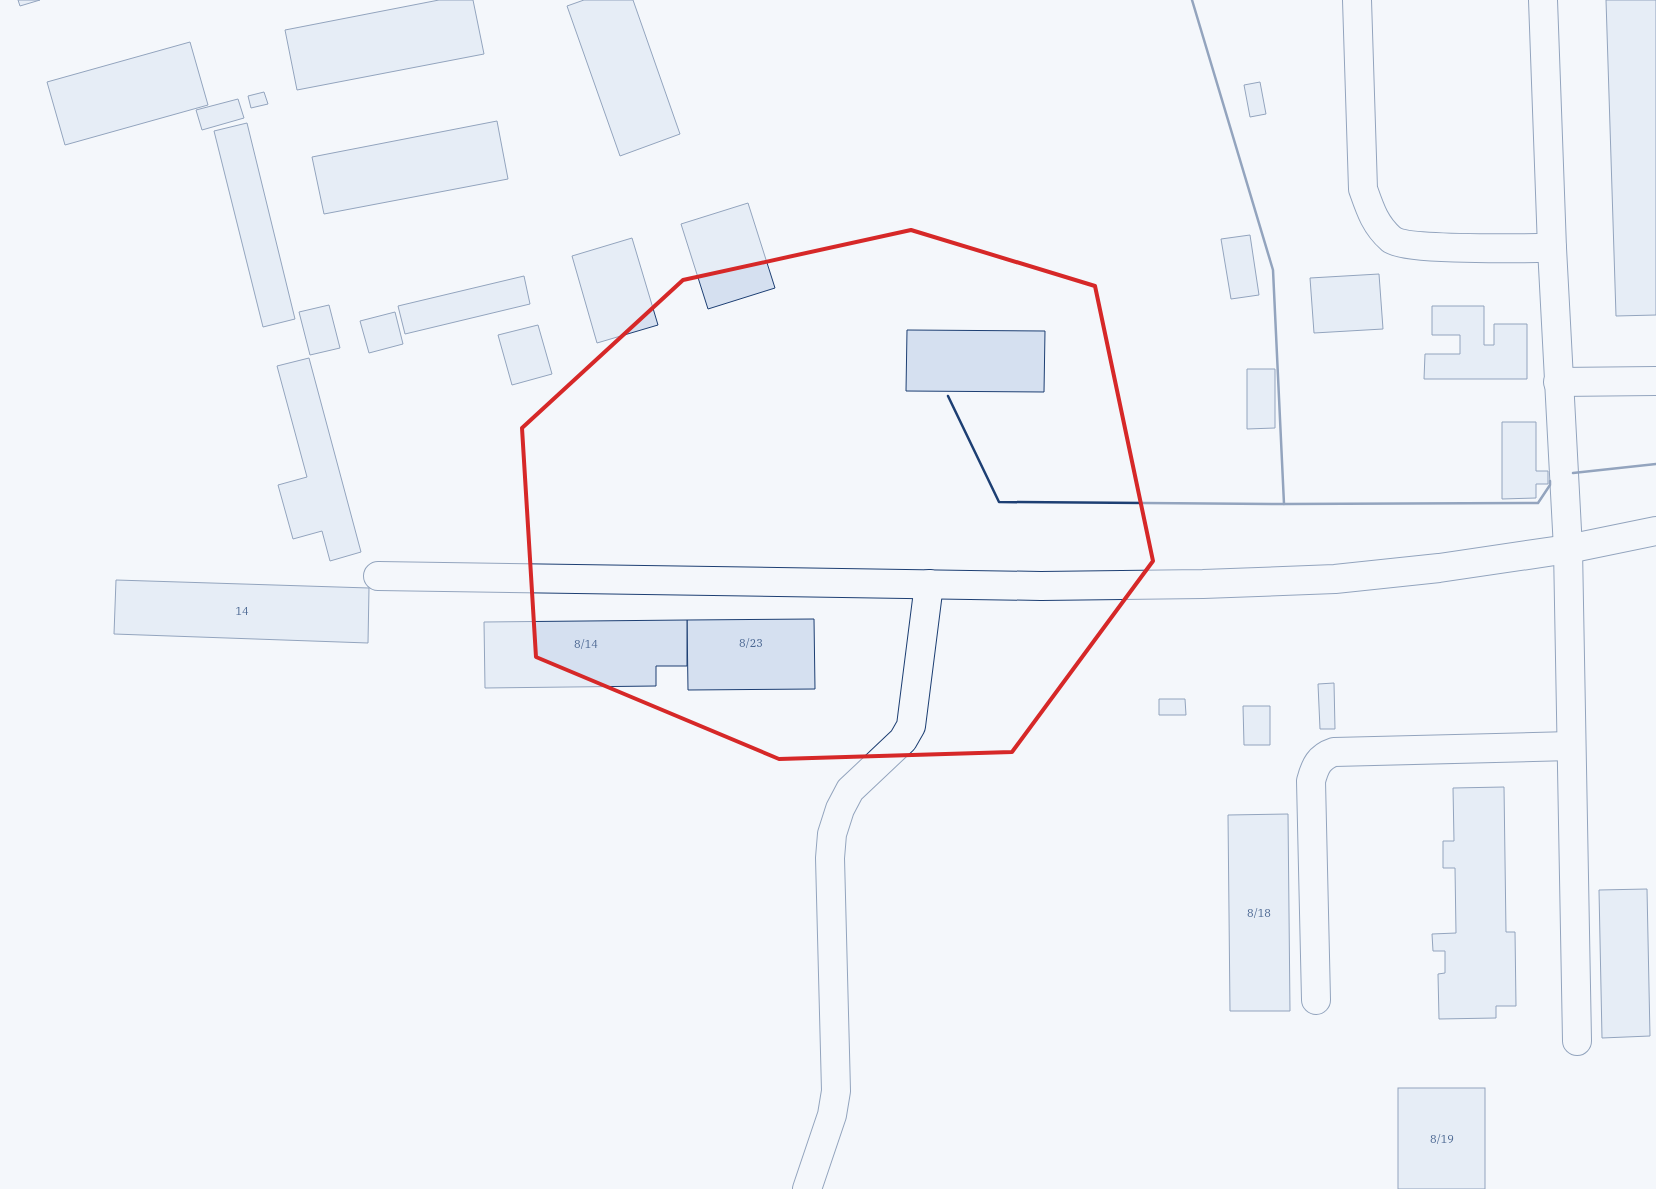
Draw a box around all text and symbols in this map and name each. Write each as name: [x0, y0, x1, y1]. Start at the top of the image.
house number: 14: [235, 604, 249, 618]
house number: 8/23: [739, 636, 763, 650]
house number: 8/14: [574, 637, 598, 651]
house number: 8/18: [1247, 906, 1271, 920]
house number: 8/19: [1430, 1132, 1454, 1146]

